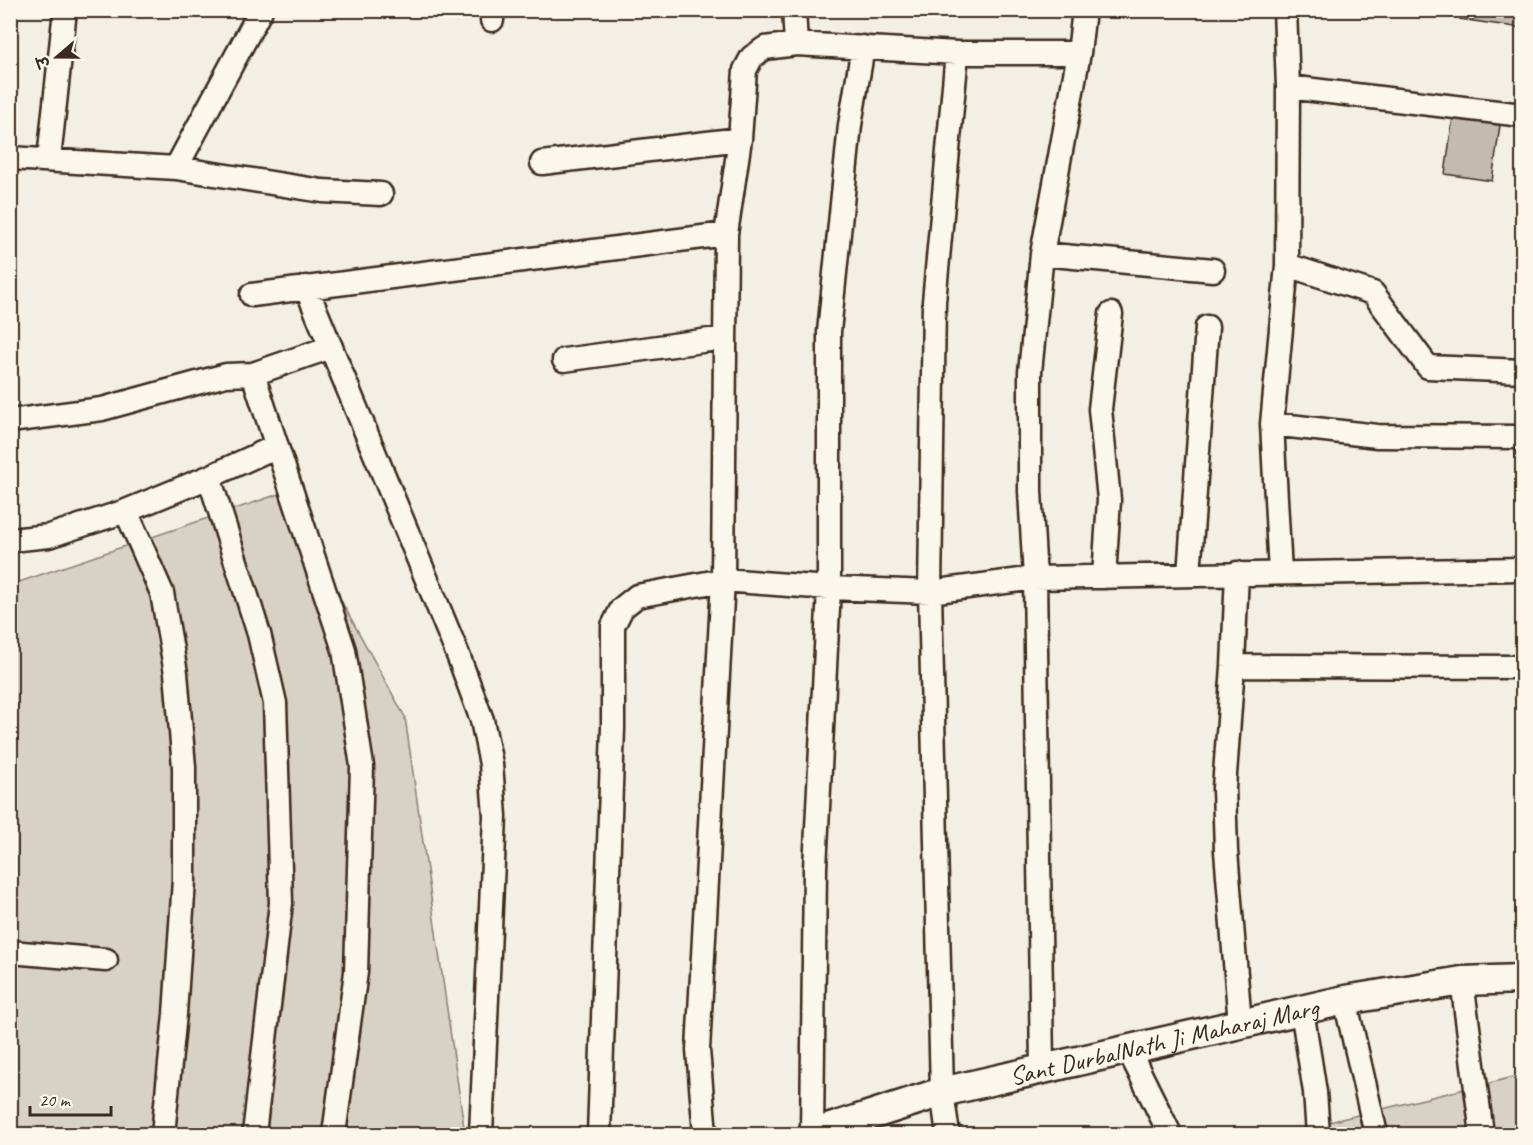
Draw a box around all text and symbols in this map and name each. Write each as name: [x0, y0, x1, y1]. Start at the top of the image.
north arrow: [27, 27, 87, 87]
text: उ: [32, 52, 56, 72]
street label: Sant DurbalNath Ji Maharaj Marg: [1006, 990, 1323, 1093]
scale bar: [30, 1079, 111, 1117]
text: 20 m: [39, 1089, 72, 1111]

